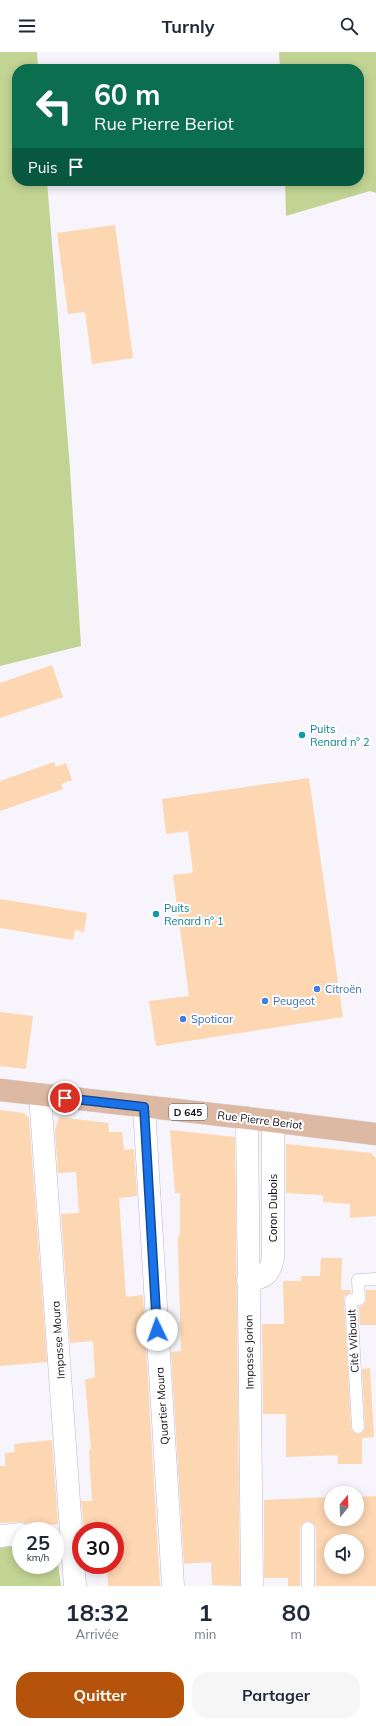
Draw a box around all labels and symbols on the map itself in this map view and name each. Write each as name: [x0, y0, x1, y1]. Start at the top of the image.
place label: Puits Renard n° 2: [310, 722, 370, 749]
marker: Puits Renard n° 2: [297, 730, 307, 740]
place label: Puits Renard n° 1: [164, 901, 224, 928]
marker: Puits Renard n° 1: [151, 909, 161, 919]
place label: Citroën: [325, 982, 362, 996]
marker: Citroën: [312, 984, 322, 994]
place label: Peugeot: [273, 994, 315, 1008]
marker: Peugeot: [260, 996, 270, 1006]
place label: Spoticar: [191, 1012, 233, 1026]
marker: Spoticar: [178, 1014, 188, 1024]
pin: [48, 1081, 82, 1115]
road number: D 645: [169, 1104, 207, 1120]
street label: Rue Pierre Beriot: [217, 1108, 303, 1132]
street label: Coron Dubois: [266, 1174, 280, 1242]
street label: Impasse Moura: [48, 1301, 68, 1379]
position arrow: [136, 1309, 178, 1351]
street label: Cité Wibault: [344, 1309, 362, 1373]
street label: Impasse Jorion: [241, 1315, 257, 1389]
street label: Quartier Moura: [152, 1367, 172, 1445]
north arrow: [324, 1486, 364, 1526]
speed limit sign: 30: [72, 1522, 124, 1574]

